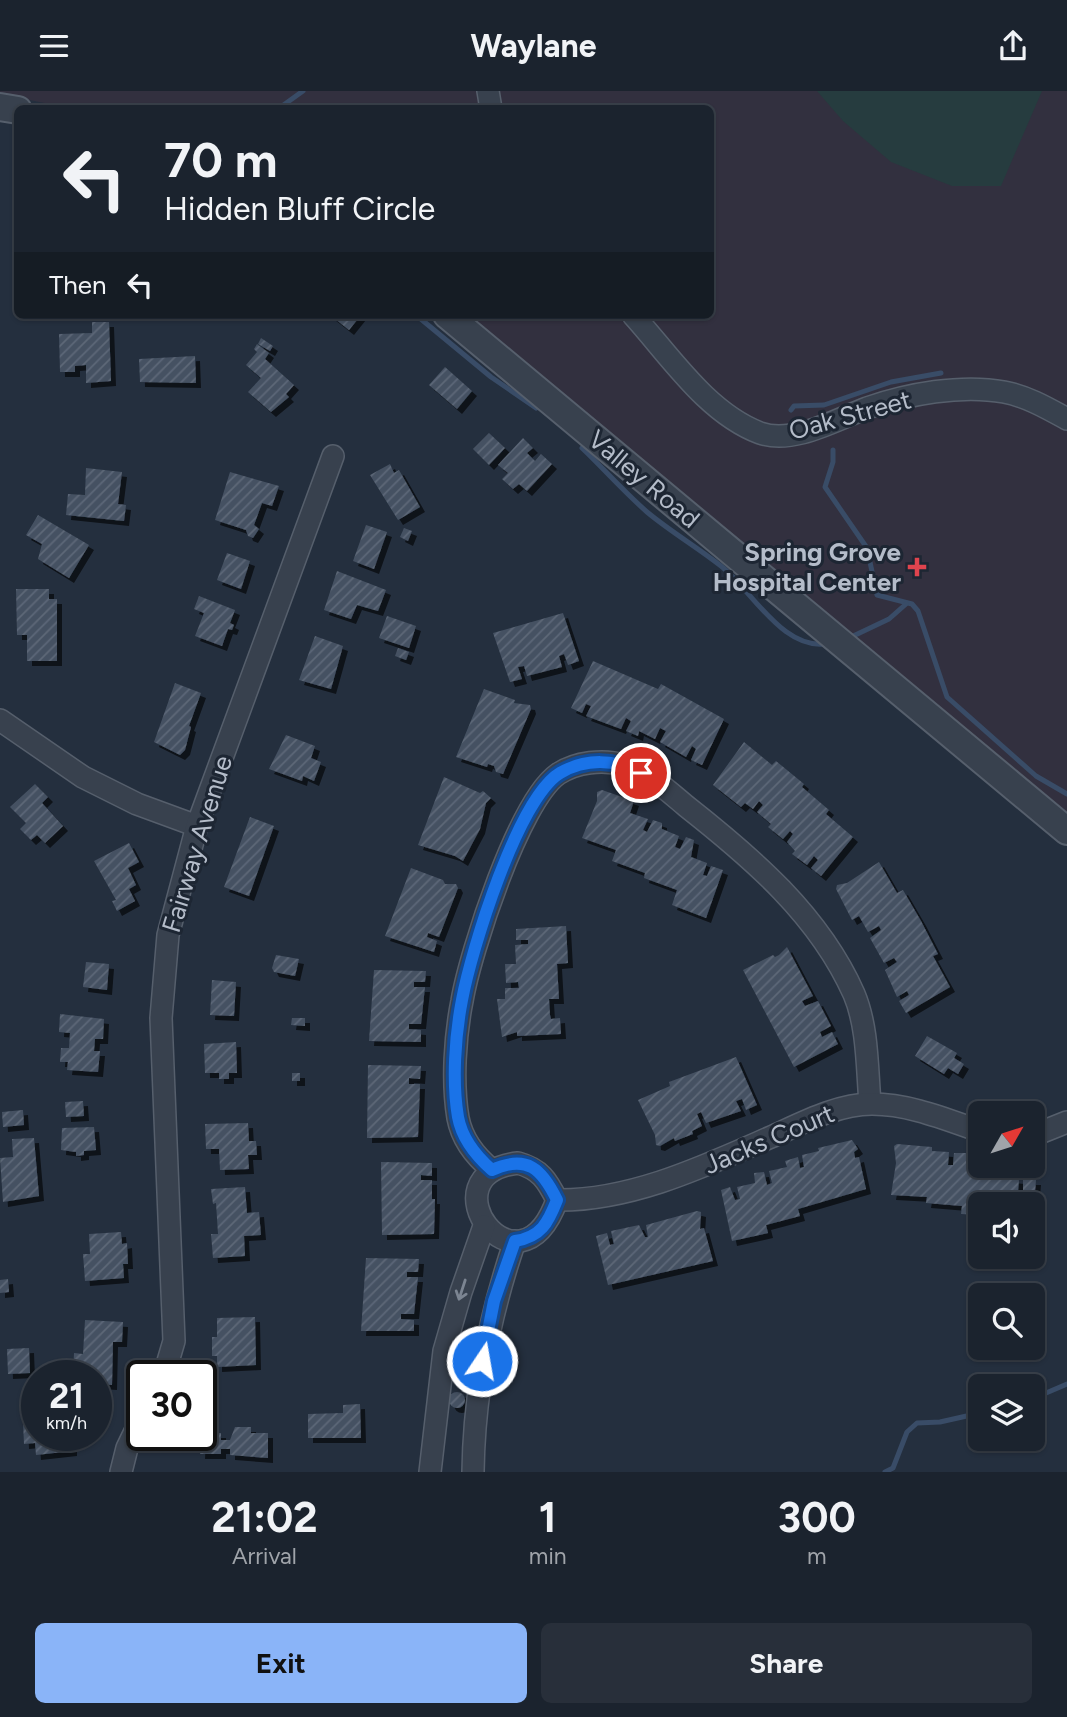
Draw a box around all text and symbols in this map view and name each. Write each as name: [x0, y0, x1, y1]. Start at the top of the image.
icon: menu: [35, 27, 73, 65]
text: Waylane: [470, 27, 597, 65]
icon: share: [994, 27, 1032, 65]
text: 70 m: [164, 130, 277, 189]
icon: left: [49, 133, 140, 224]
text: Hidden Bluff Circle: [164, 190, 435, 228]
icon: left: [121, 266, 159, 304]
text: Then: [49, 269, 107, 301]
street label: Oak Street: [785, 383, 915, 447]
street label: Valley Road: [582, 423, 706, 535]
place label: Spring Grove Hospital Center: [713, 536, 901, 598]
marker: Spring Grove Hospital Center: [907, 557, 927, 577]
pin: [611, 743, 671, 803]
street label: Fairway Avenue: [155, 752, 239, 936]
icon: arrive: [622, 754, 660, 792]
street label: Jacks Court: [699, 1097, 839, 1181]
north arrow: [968, 1101, 1045, 1178]
map controls: [968, 1101, 1045, 1451]
button: sound: [968, 1192, 1045, 1269]
one-way arrow: [454, 1279, 467, 1301]
button: search: [968, 1283, 1045, 1360]
position arrow: [445, 1324, 519, 1398]
speed limit sign: 30: [126, 1360, 217, 1451]
button: layers: [968, 1374, 1045, 1451]
text: 21: [49, 1375, 84, 1417]
text: km/h: [46, 1412, 87, 1434]
text: 21:02: [211, 1492, 318, 1543]
text: 1: [539, 1492, 557, 1543]
text: 300: [778, 1492, 856, 1543]
text: Arrival: [232, 1542, 297, 1570]
text: min: [529, 1542, 567, 1570]
text: m: [807, 1542, 827, 1570]
button: Exit: [35, 1623, 527, 1703]
button: Share: [541, 1623, 1032, 1703]

